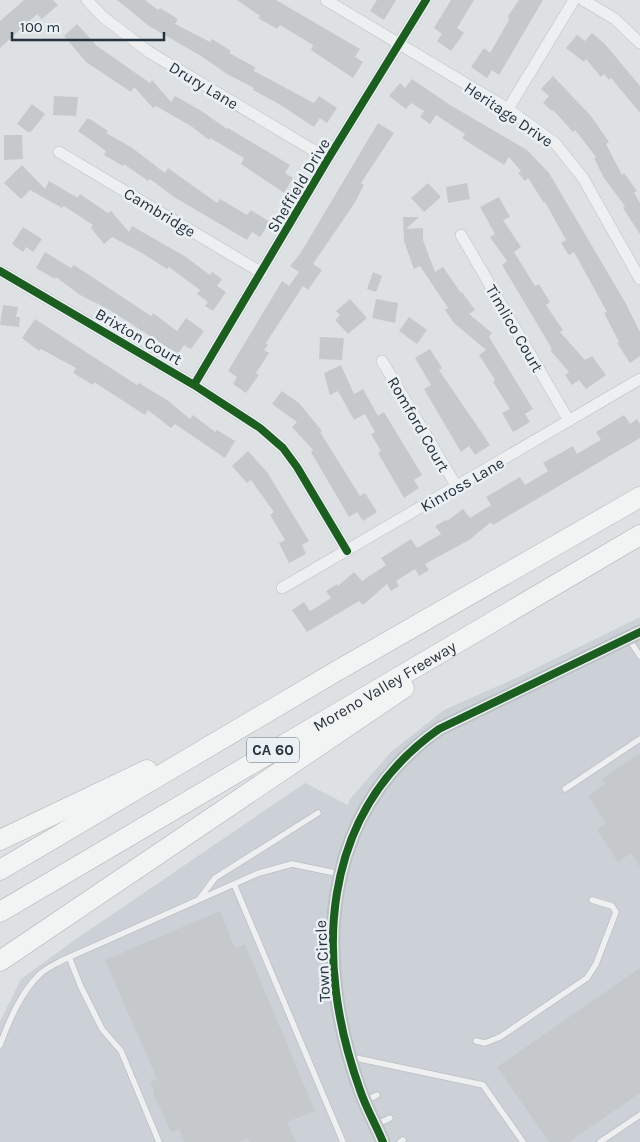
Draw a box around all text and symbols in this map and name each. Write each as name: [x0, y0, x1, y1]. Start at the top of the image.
scale bar: [12, 10, 165, 42]
text: 100 m: [20, 18, 60, 36]
street label: Drury Lane: [166, 57, 242, 113]
street label: Heritage Drive: [461, 78, 557, 151]
street label: Sheffield Drive: [263, 135, 334, 236]
street label: Cambridge: [120, 184, 199, 241]
street label: Timlico Court: [482, 281, 547, 375]
street label: Brixton Court: [92, 304, 185, 369]
street label: Romford Court: [384, 373, 454, 475]
street label: Kinross Lane: [417, 453, 507, 516]
street label: Moreno Valley Freeway: [310, 636, 460, 736]
road number: CA 60: [247, 738, 299, 762]
street label: Town Circle: [311, 920, 334, 1002]

